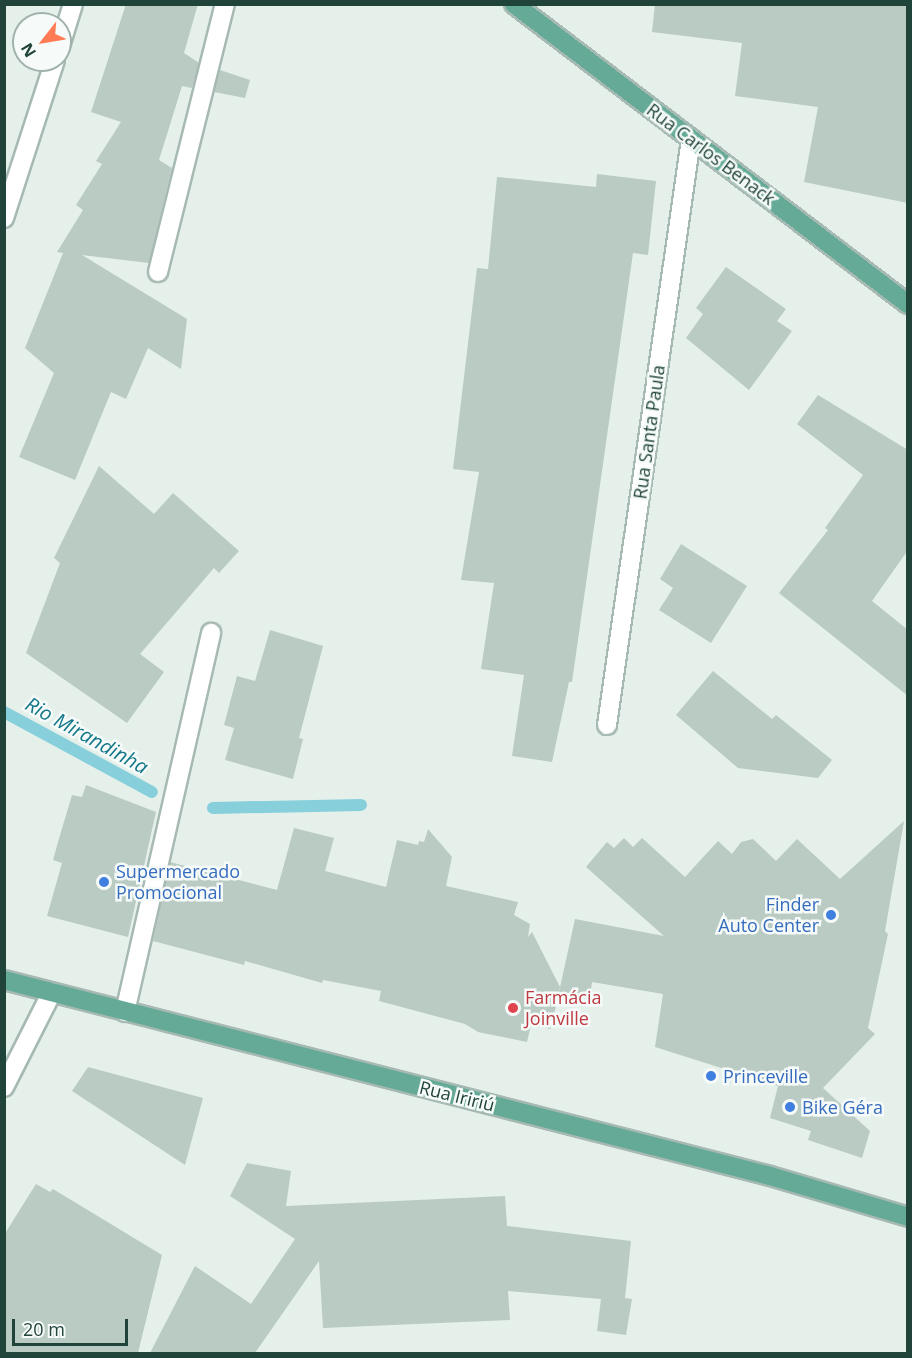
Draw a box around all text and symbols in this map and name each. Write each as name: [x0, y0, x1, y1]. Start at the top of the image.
north arrow: [12, 12, 72, 72]
text: N: [16, 39, 41, 61]
street label: Rua Carlos Benack: [643, 99, 779, 209]
street label: Rua Santa Paula: [629, 364, 669, 500]
water label: Rio Mirandinha: [22, 691, 152, 779]
place label: Supermercado Promocional: [116, 861, 240, 904]
marker: Supermercado Promocional: [97, 875, 111, 889]
place label: Finder Auto Center: [718, 894, 819, 936]
marker: Finder Auto Center: [824, 908, 838, 922]
place label: Farmácia Joinville: [525, 987, 601, 1030]
marker: Farmácia Joinville: [506, 1001, 520, 1015]
place label: Princeville: [723, 1065, 808, 1087]
marker: Princeville: [704, 1069, 718, 1083]
street label: Rua Iririú: [417, 1076, 497, 1116]
place label: Bike Géra: [802, 1096, 883, 1118]
marker: Bike Géra: [783, 1100, 797, 1114]
scale bar: [15, 1307, 130, 1345]
text: 20 m: [23, 1317, 65, 1341]

